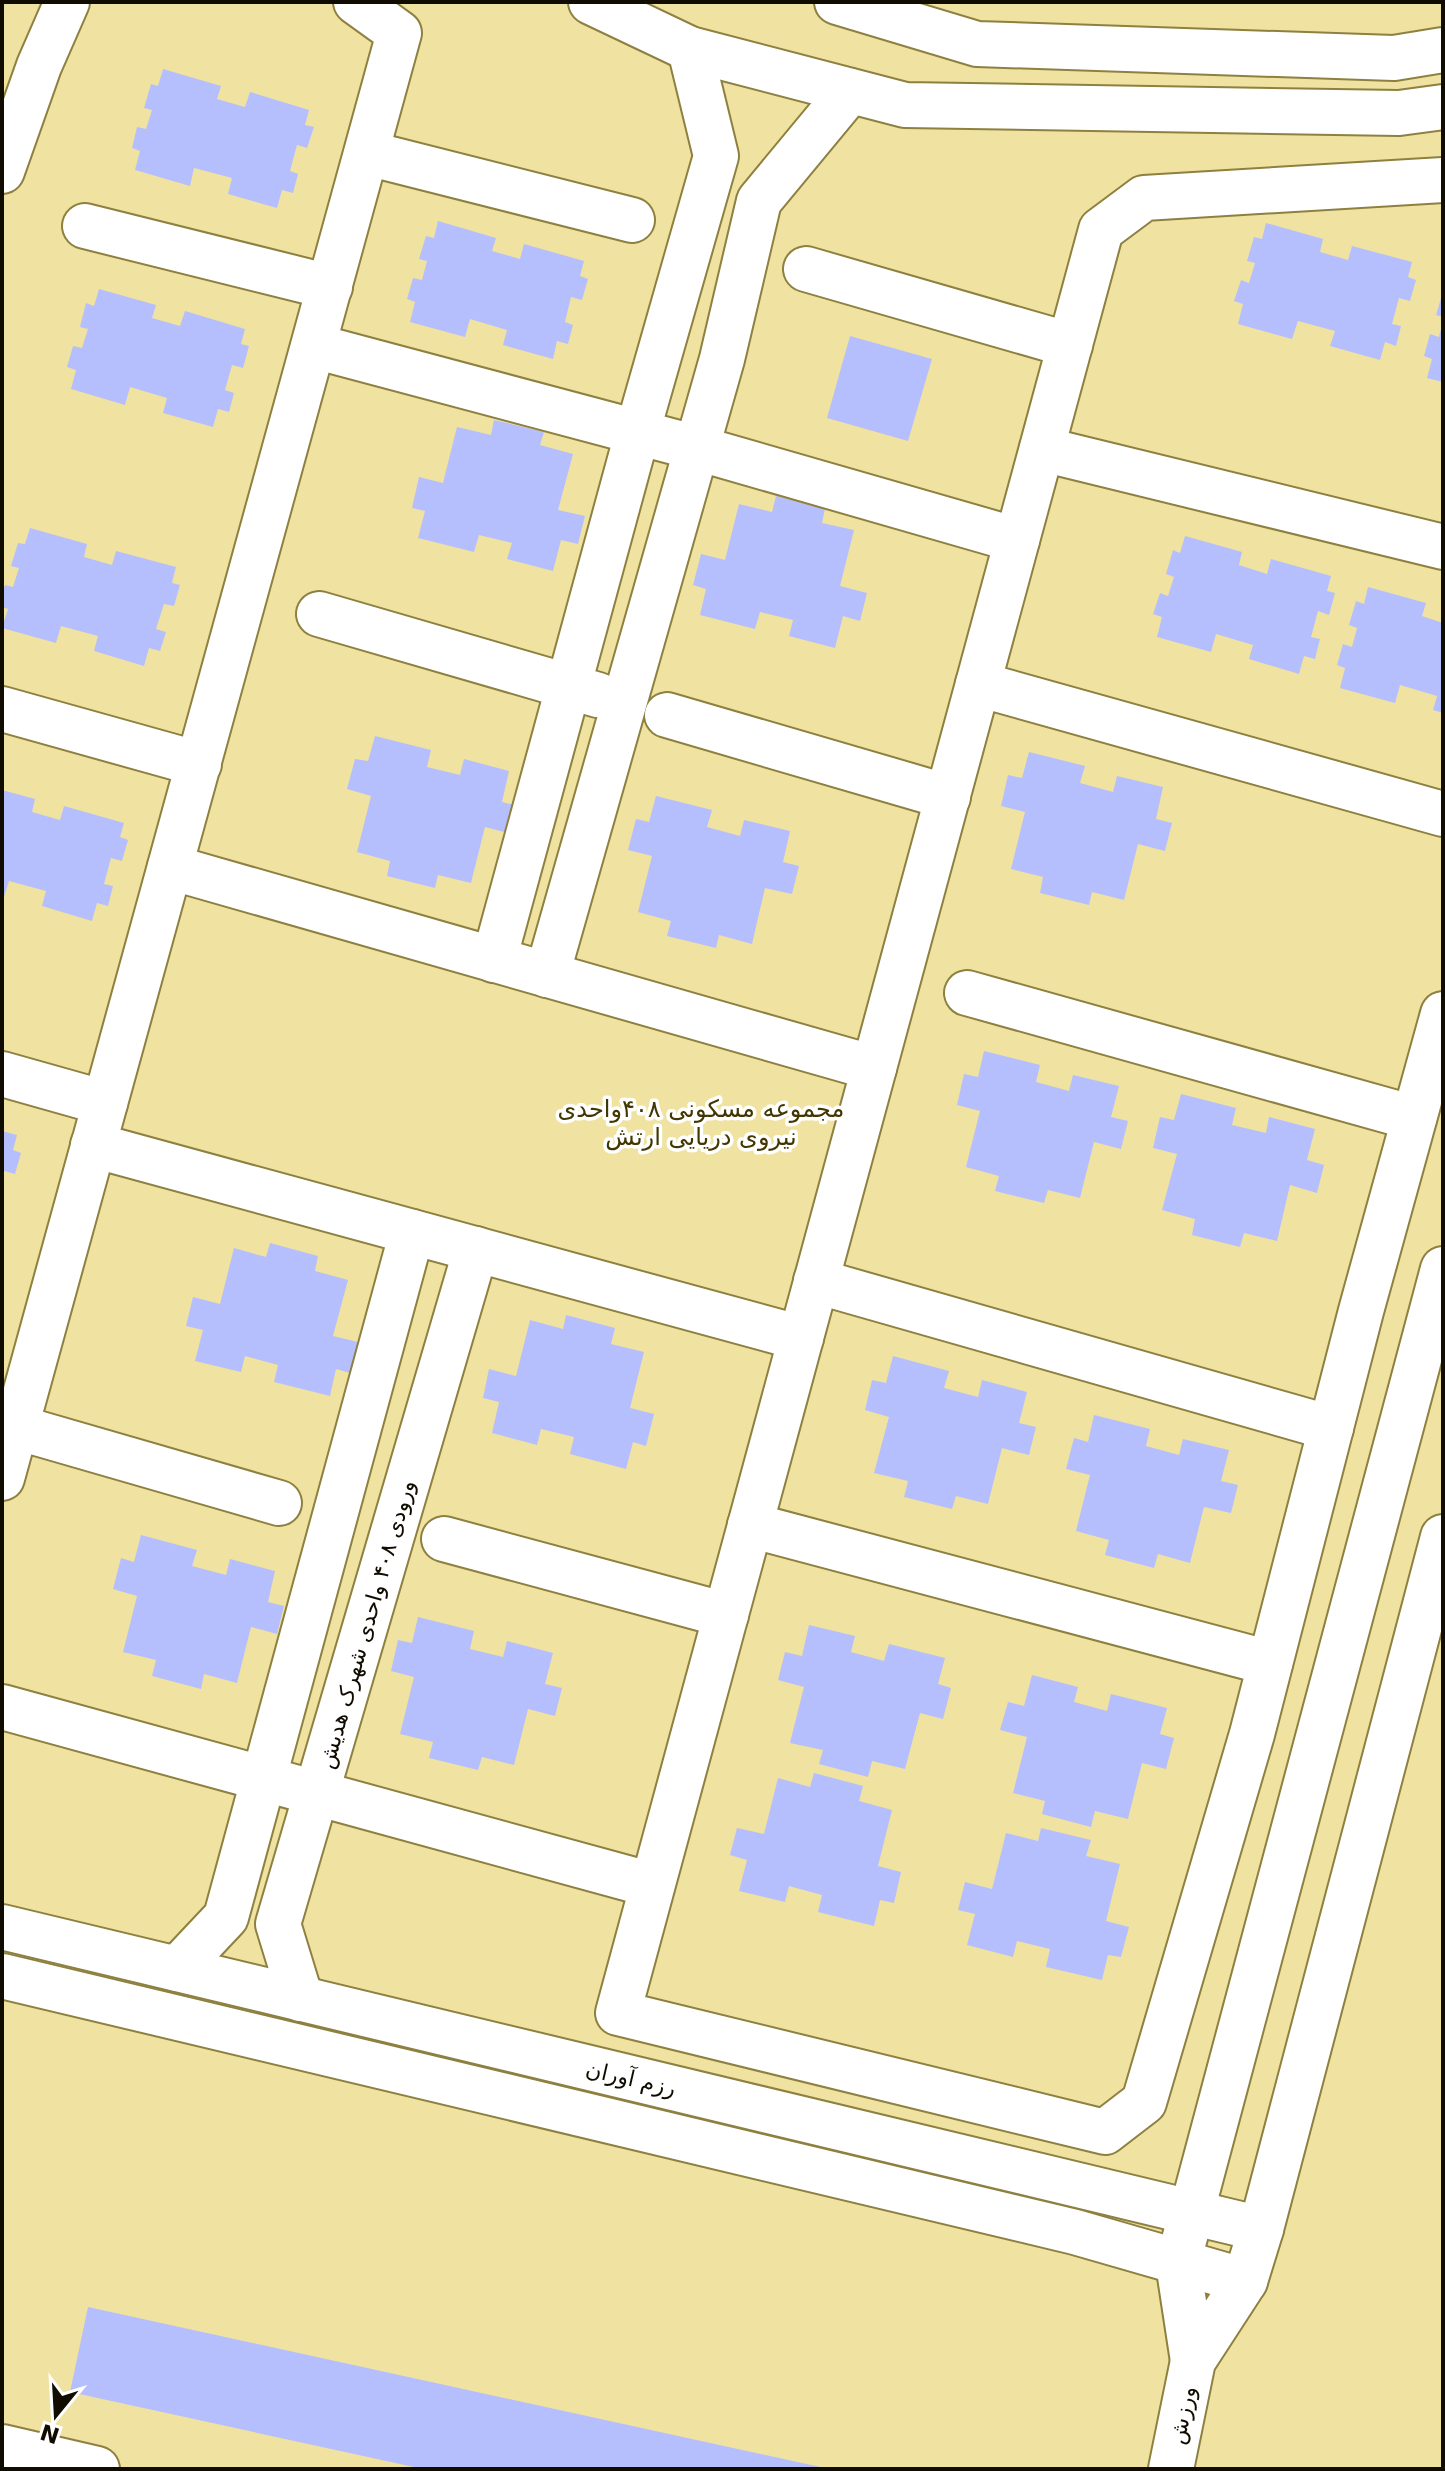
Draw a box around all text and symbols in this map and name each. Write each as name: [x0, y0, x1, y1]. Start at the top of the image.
district label: مجموعه مسکونی ۴۰۸واحدی نیروی دریایی ارتش: [558, 1095, 844, 1151]
street label: ورودی ۴۰۸ واحدی شهرک هدیش: [313, 1477, 421, 1772]
street label: رزم آوران: [583, 2055, 679, 2101]
north arrow: [16, 2375, 96, 2455]
street label: ورزش: [1164, 2384, 1202, 2447]
text: N: [37, 2419, 63, 2448]

